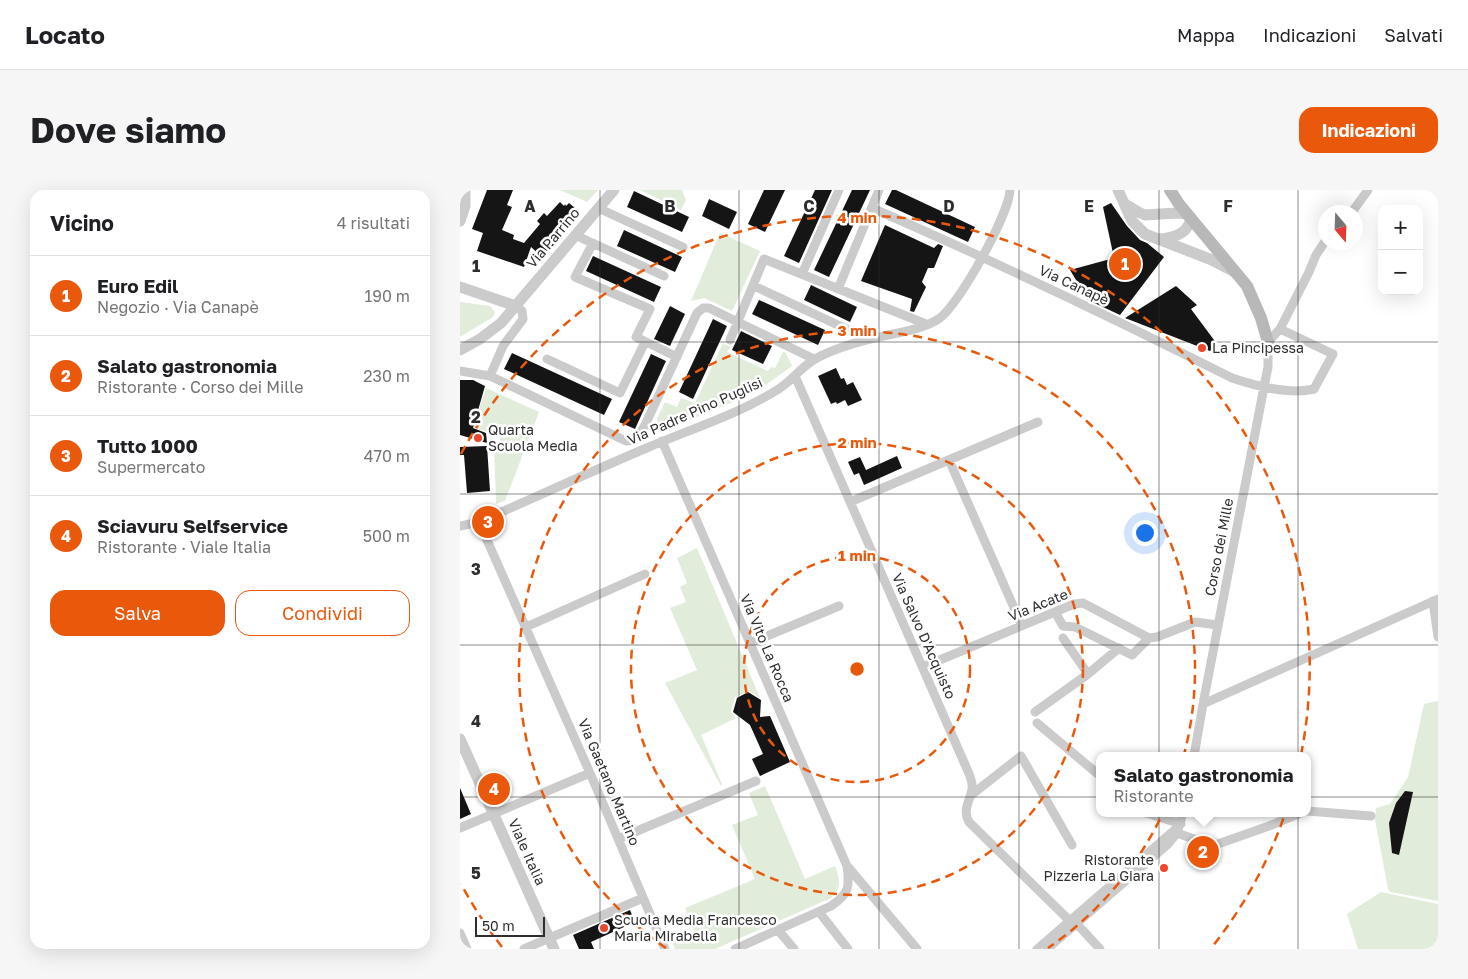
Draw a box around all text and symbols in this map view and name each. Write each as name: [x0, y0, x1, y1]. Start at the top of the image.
text: Locato: [25, 20, 105, 49]
text: Mappa: [1177, 24, 1235, 46]
text: Indicazioni: [1263, 24, 1356, 46]
text: Salvati: [1384, 24, 1443, 46]
button: Indicazioni: [1299, 107, 1438, 153]
text: Dove siamo: [30, 109, 226, 151]
text: A: [524, 196, 536, 216]
text: B: [664, 196, 676, 216]
text: C: [803, 196, 815, 216]
text: D: [943, 196, 955, 216]
text: E: [1084, 196, 1094, 216]
text: F: [1223, 196, 1233, 216]
street label: Via Parrino: [523, 204, 583, 271]
north arrow: [1318, 205, 1363, 250]
map controls: [1378, 205, 1423, 295]
button: +: [1378, 205, 1423, 250]
text: 4 min: [837, 208, 877, 226]
text: Vicino: [50, 210, 114, 236]
text: 4 risultati: [337, 213, 410, 233]
pin: 1: [1109, 245, 1141, 283]
button: −: [1378, 250, 1423, 295]
text: 1: [472, 256, 480, 276]
street label: Via Canapè: [1037, 261, 1112, 308]
text: Euro Edil: [97, 274, 178, 297]
text: 1: [62, 286, 70, 306]
text: 190 m: [364, 286, 410, 306]
text: Negozio · Via Canapè: [97, 297, 259, 317]
text: 3 min: [837, 321, 877, 339]
place label: La Pincipessa: [1212, 339, 1304, 356]
marker: La Pincipessa: [1196, 342, 1208, 354]
text: Salato gastronomia: [97, 354, 277, 377]
text: 2: [61, 366, 71, 386]
text: 230 m: [363, 366, 410, 386]
street label: Via Padre Pino Puglisi: [625, 373, 765, 448]
text: Ristorante · Corso dei Mille: [97, 377, 304, 397]
text: 2: [471, 407, 481, 427]
place label: Quarta Scuola Media: [488, 421, 578, 454]
marker: Quarta Scuola Media: [472, 432, 484, 444]
text: 2 min: [837, 433, 877, 451]
text: Tutto 1000: [97, 434, 198, 457]
text: 3: [61, 446, 71, 466]
text: 470 m: [364, 446, 410, 466]
text: Supermercato: [97, 457, 205, 477]
street label: Corso dei Mille: [1201, 496, 1236, 597]
pin: 3: [472, 503, 504, 541]
text: Sciavuru Selfservice: [97, 514, 288, 537]
your location: [1132, 520, 1158, 546]
text: 4: [61, 526, 71, 546]
text: 500 m: [363, 526, 410, 546]
text: Ristorante · Viale Italia: [97, 537, 271, 557]
text: 1 min: [838, 546, 876, 564]
text: 3: [471, 559, 481, 579]
street label: Via Salvo D'Acquisto: [889, 570, 960, 701]
street label: Via Acate: [1005, 585, 1070, 624]
button: Salva: [50, 590, 225, 636]
button: Condividi: [235, 590, 410, 636]
street label: Via Vito La Rocca: [737, 591, 798, 704]
centre of rings: [848, 660, 866, 678]
text: 4: [471, 711, 481, 731]
street label: Via Gaetano Martino: [575, 716, 644, 848]
popup: [1096, 752, 1311, 817]
text: Salato gastronomia: [1113, 763, 1294, 786]
pin: 4: [478, 770, 510, 808]
text: Ristorante: [1113, 786, 1194, 806]
street label: Viale Italia: [505, 816, 550, 888]
pin: 2: [1187, 833, 1219, 871]
place label: Ristorante Pizzeria La Giara: [1044, 851, 1154, 884]
marker: Ristorante Pizzeria La Giara: [1158, 862, 1170, 874]
text: 5: [471, 863, 481, 883]
place label: Scuola Media Francesco Maria Mirabella: [614, 911, 777, 944]
scale bar: [475, 914, 545, 937]
text: 50 m: [482, 917, 515, 934]
marker: Scuola Media Francesco Maria Mirabella: [598, 922, 610, 934]

